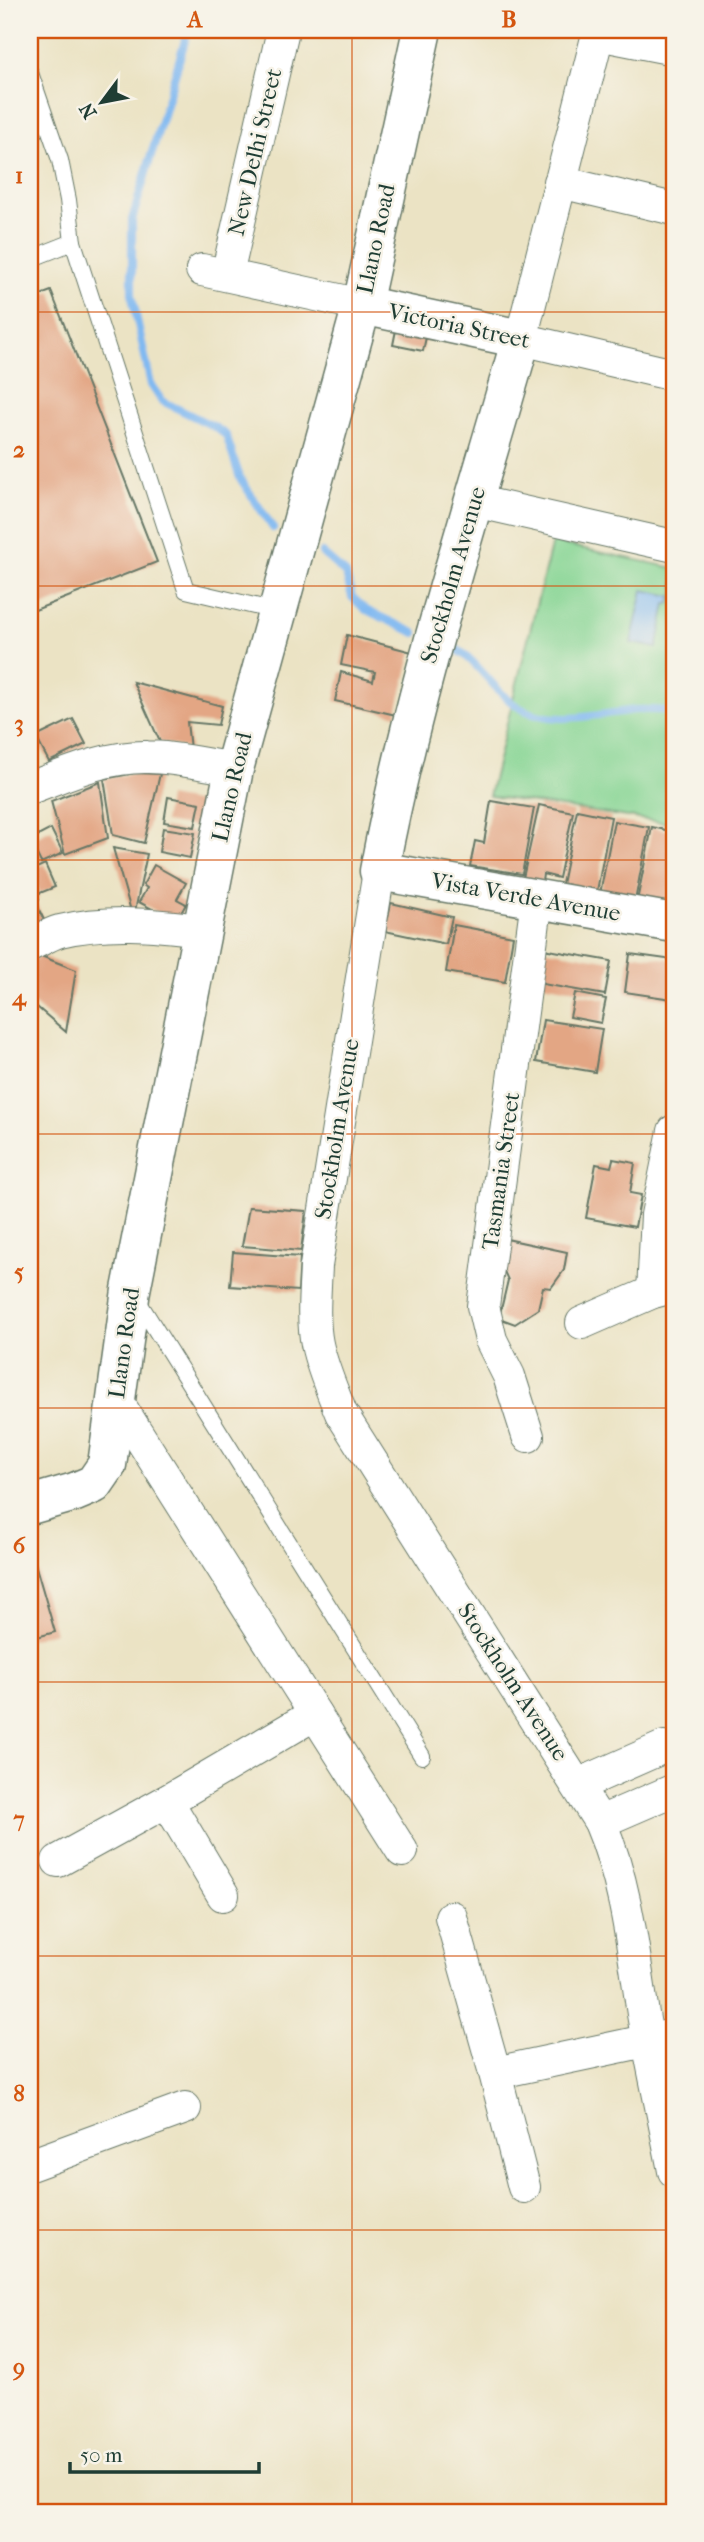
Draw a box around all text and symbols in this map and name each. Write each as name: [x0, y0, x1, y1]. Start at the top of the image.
text: A: [186, 6, 204, 33]
text: B: [502, 6, 517, 33]
north arrow: [66, 66, 136, 136]
street label: New Delhi Street: [223, 66, 287, 238]
text: N: [75, 98, 102, 122]
text: 1: [15, 162, 23, 189]
street label: Llano Road: [351, 181, 401, 297]
street label: Victoria Street: [385, 298, 532, 354]
text: 2: [13, 436, 25, 463]
street label: Stockholm Avenue: [415, 484, 491, 666]
text: 3: [14, 710, 24, 737]
street label: Llano Road: [206, 729, 258, 845]
street label: Vista Verde Avenue: [428, 867, 623, 927]
text: 4: [11, 984, 27, 1011]
street label: Stockholm Avenue: [309, 1037, 365, 1221]
street label: Tasmania Street: [477, 1090, 525, 1252]
text: 5: [14, 1258, 24, 1285]
street label: Llano Road: [103, 1285, 145, 1400]
text: 6: [13, 1532, 26, 1559]
street label: Stockholm Avenue: [452, 1598, 574, 1766]
text: 7: [12, 1806, 25, 1833]
text: 8: [13, 2080, 25, 2107]
text: 9: [12, 2354, 25, 2381]
scale bar: [70, 2430, 259, 2474]
text: 50 m: [80, 2443, 123, 2467]

